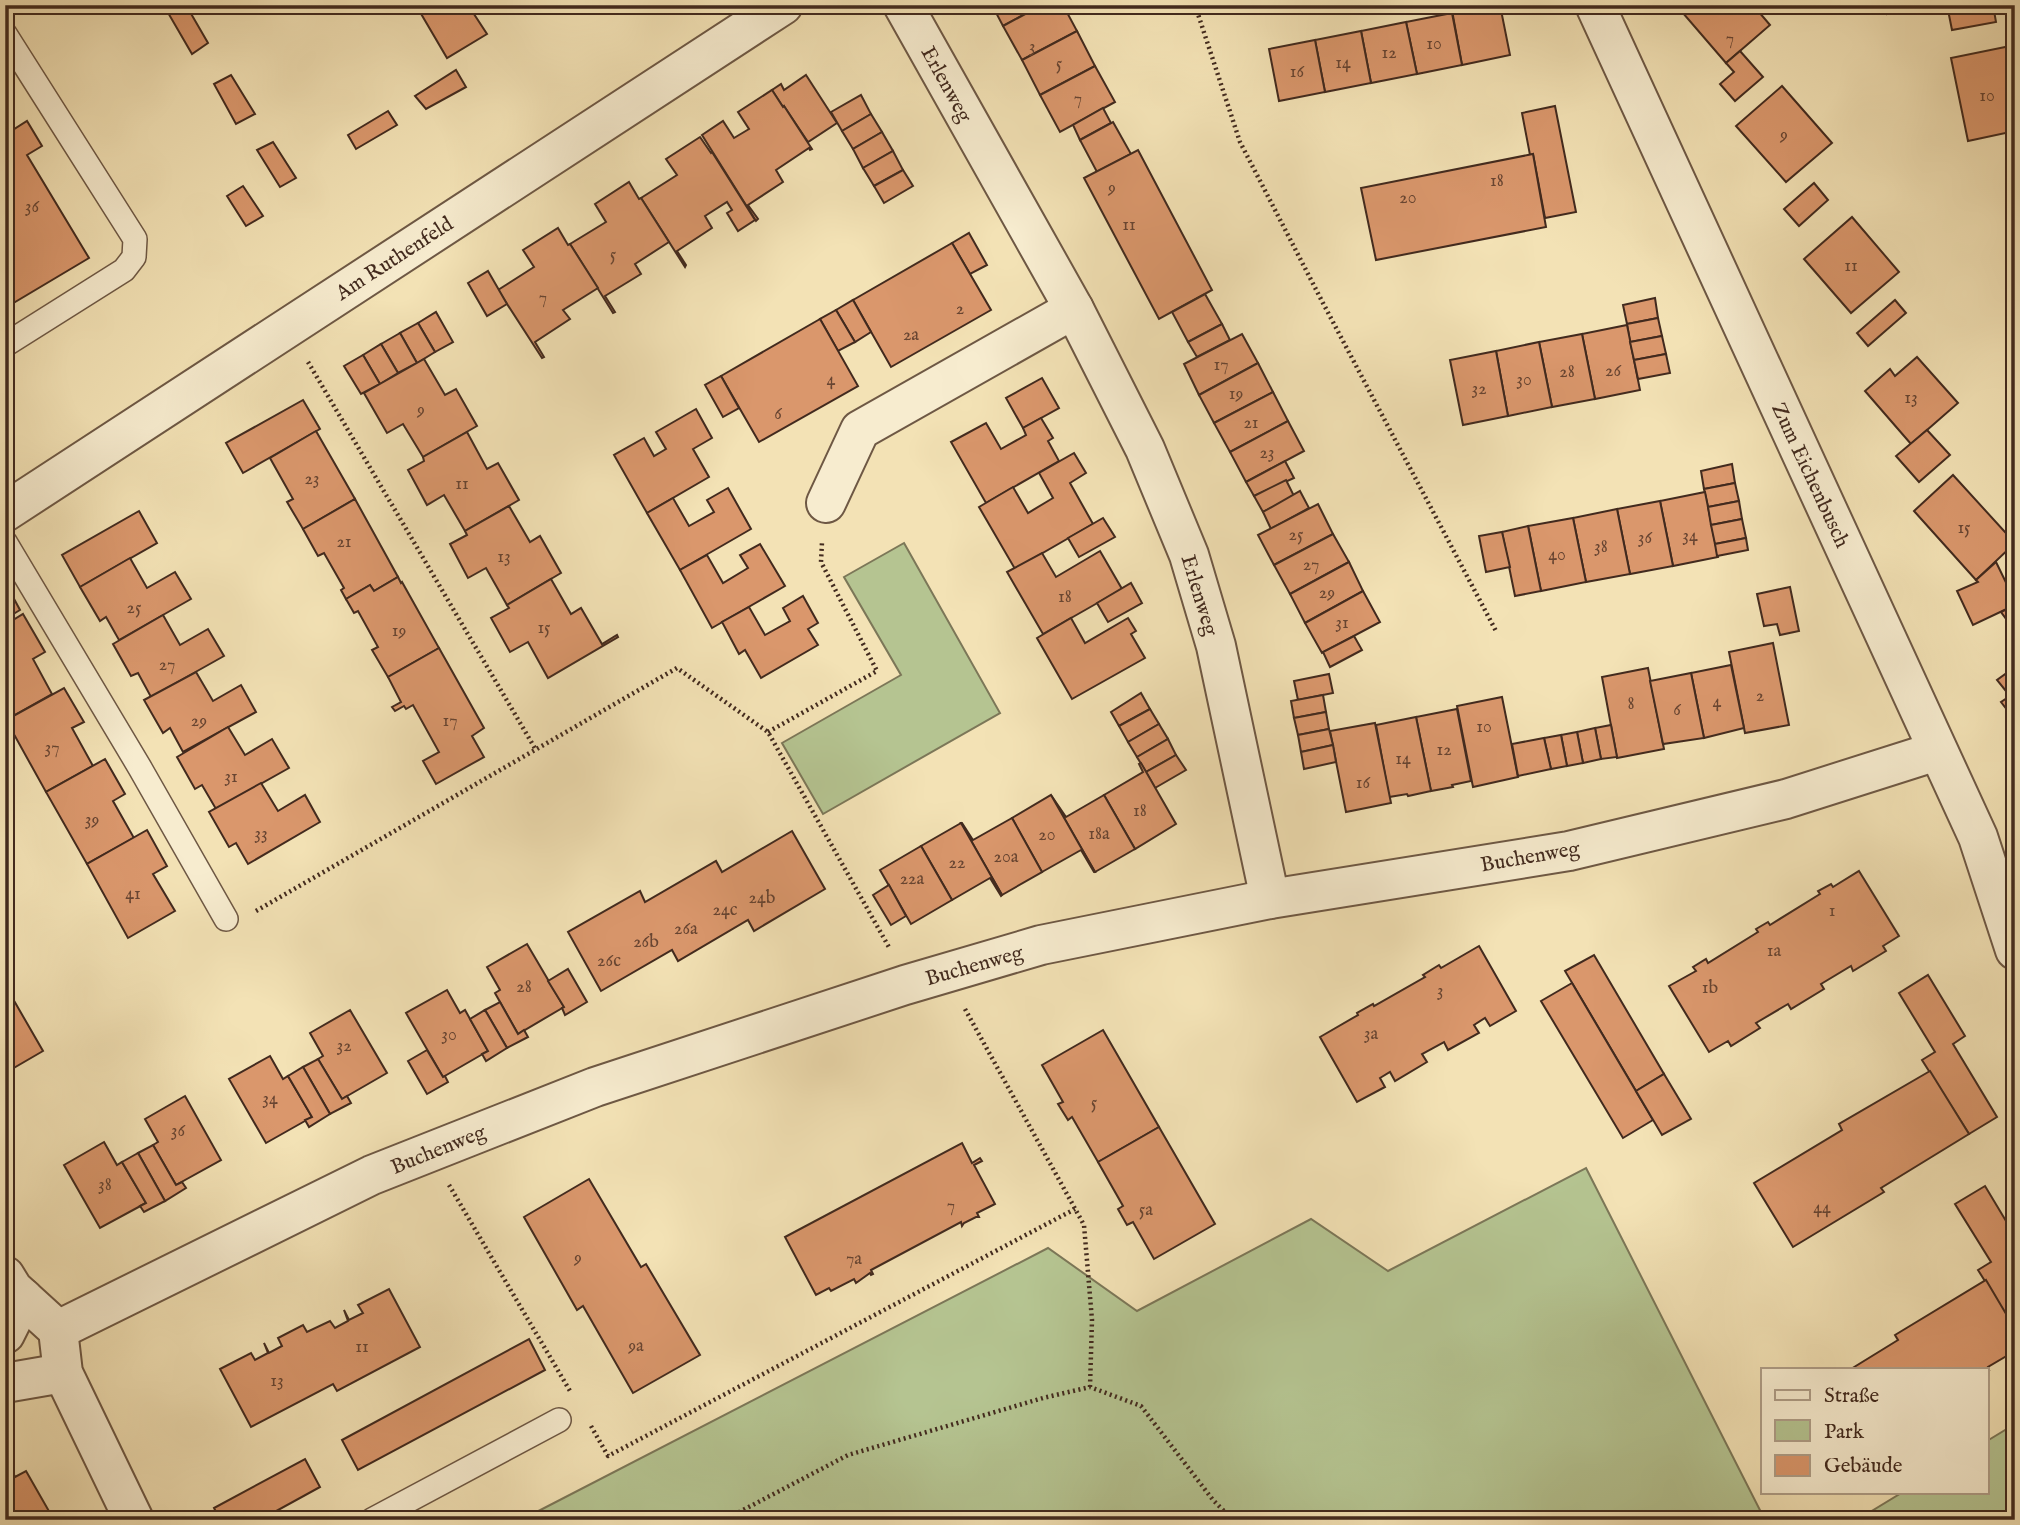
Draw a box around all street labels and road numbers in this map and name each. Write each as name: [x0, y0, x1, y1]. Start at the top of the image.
street label: Erlenweg: [914, 42, 978, 128]
street label: Am Ruthenfeld: [330, 211, 459, 308]
street label: Zum Eichenbusch: [1764, 399, 1855, 552]
street label: Erlenweg: [1173, 552, 1224, 640]
street label: Buchenweg: [1479, 835, 1583, 879]
street label: Buchenweg: [923, 939, 1027, 993]
street label: Buchenweg: [387, 1119, 491, 1182]

